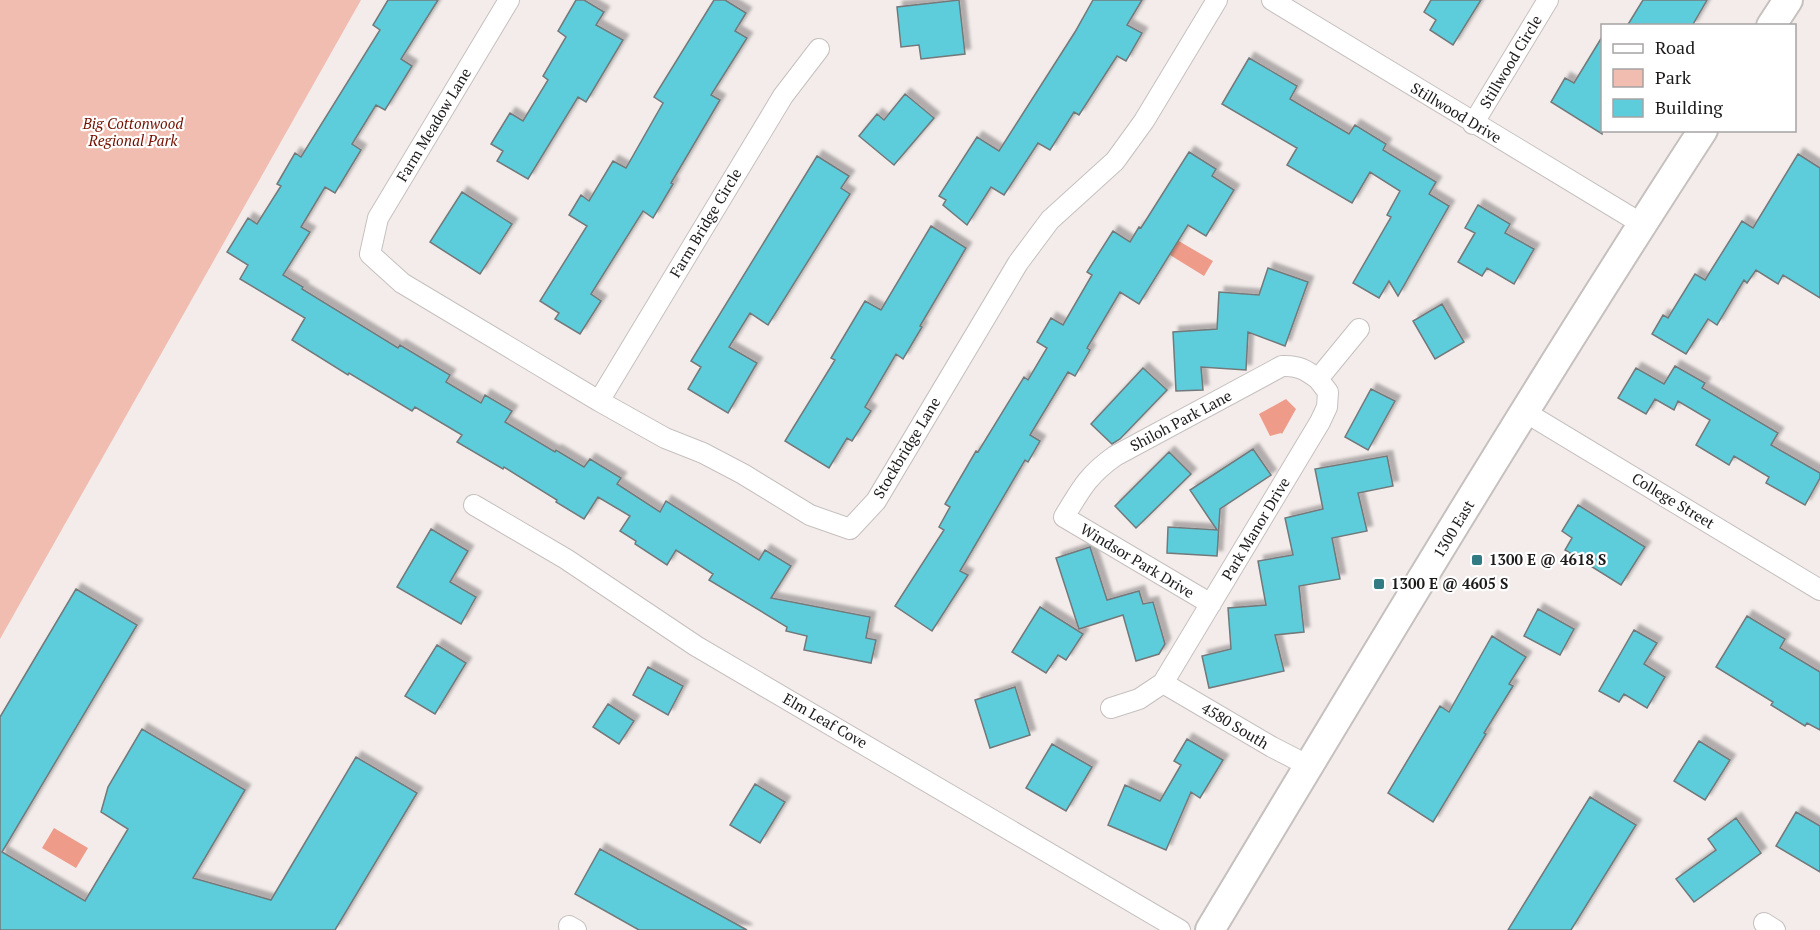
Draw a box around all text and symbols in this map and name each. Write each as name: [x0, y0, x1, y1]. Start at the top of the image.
street label: Stillwood Circle: [1474, 11, 1546, 112]
legend: [1601, 24, 1796, 132]
text: Road: [1655, 35, 1695, 59]
street label: Farm Meadow Lane: [391, 64, 475, 185]
text: Park: [1655, 65, 1692, 89]
street label: Stillwood Drive: [1408, 77, 1505, 147]
text: Building: [1655, 95, 1723, 119]
park label: Big Cottonwood Regional Park: [82, 113, 184, 150]
street label: Farm Bridge Circle: [665, 164, 746, 281]
street label: Shiloh Park Lane: [1126, 385, 1235, 455]
street label: Stockbridge Lane: [868, 393, 944, 502]
street label: College Street: [1628, 468, 1719, 533]
street label: Park Manor Drive: [1217, 473, 1294, 584]
street label: 1300 East: [1428, 496, 1478, 561]
street label: Windsor Park Drive: [1077, 518, 1198, 602]
place label: 1300 E @ 4618 S: [1489, 549, 1606, 569]
marker: 1300 E @ 4618 S: [1470, 553, 1484, 567]
place label: 1300 E @ 4605 S: [1391, 573, 1508, 593]
marker: 1300 E @ 4605 S: [1372, 577, 1386, 591]
street label: Elm Leaf Cove: [780, 688, 871, 752]
street label: 4580 South: [1198, 697, 1273, 753]

